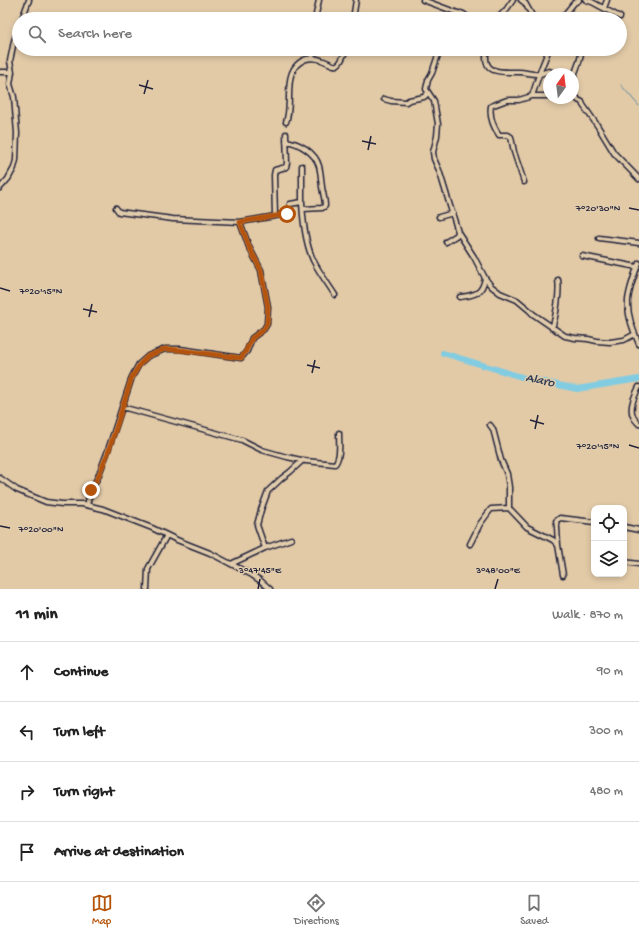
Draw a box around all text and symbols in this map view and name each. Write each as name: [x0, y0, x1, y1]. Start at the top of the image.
search box: [12, 12, 627, 56]
icon: search: [26, 23, 48, 45]
text: Search here: [58, 25, 132, 43]
north arrow: [543, 68, 579, 104]
text: 7°20'30"N: [575, 203, 621, 215]
route start: [278, 205, 296, 223]
text: 7°20'15"N: [19, 286, 63, 298]
water label: Alaro: [524, 371, 557, 392]
text: 7°20'15"N: [576, 441, 620, 453]
route end: [82, 481, 100, 499]
map controls: [591, 505, 627, 577]
button: locate: [591, 505, 627, 541]
text: 7°20'00"N: [18, 524, 64, 536]
button: layers: [591, 541, 627, 577]
text: 3°47'45"E: [238, 565, 282, 577]
text: 3°48'00"E: [475, 565, 521, 577]
text: 11 min: [16, 605, 58, 625]
text: Walk · 870 m: [552, 608, 623, 623]
icon: ahead: [16, 661, 38, 683]
text: Continue: [54, 663, 108, 681]
text: 90 m: [597, 664, 623, 679]
icon: left: [16, 721, 38, 743]
text: Turn left: [54, 723, 105, 741]
text: 300 m: [589, 724, 623, 739]
icon: right: [16, 781, 38, 803]
text: Turn right: [54, 783, 114, 801]
text: 480 m: [590, 784, 623, 799]
icon: arrive: [16, 841, 38, 863]
text: Arrive at destination: [54, 843, 184, 861]
tab: Map: [91, 892, 113, 928]
tab: Directions: [294, 892, 339, 928]
tab: Saved: [520, 892, 548, 928]

